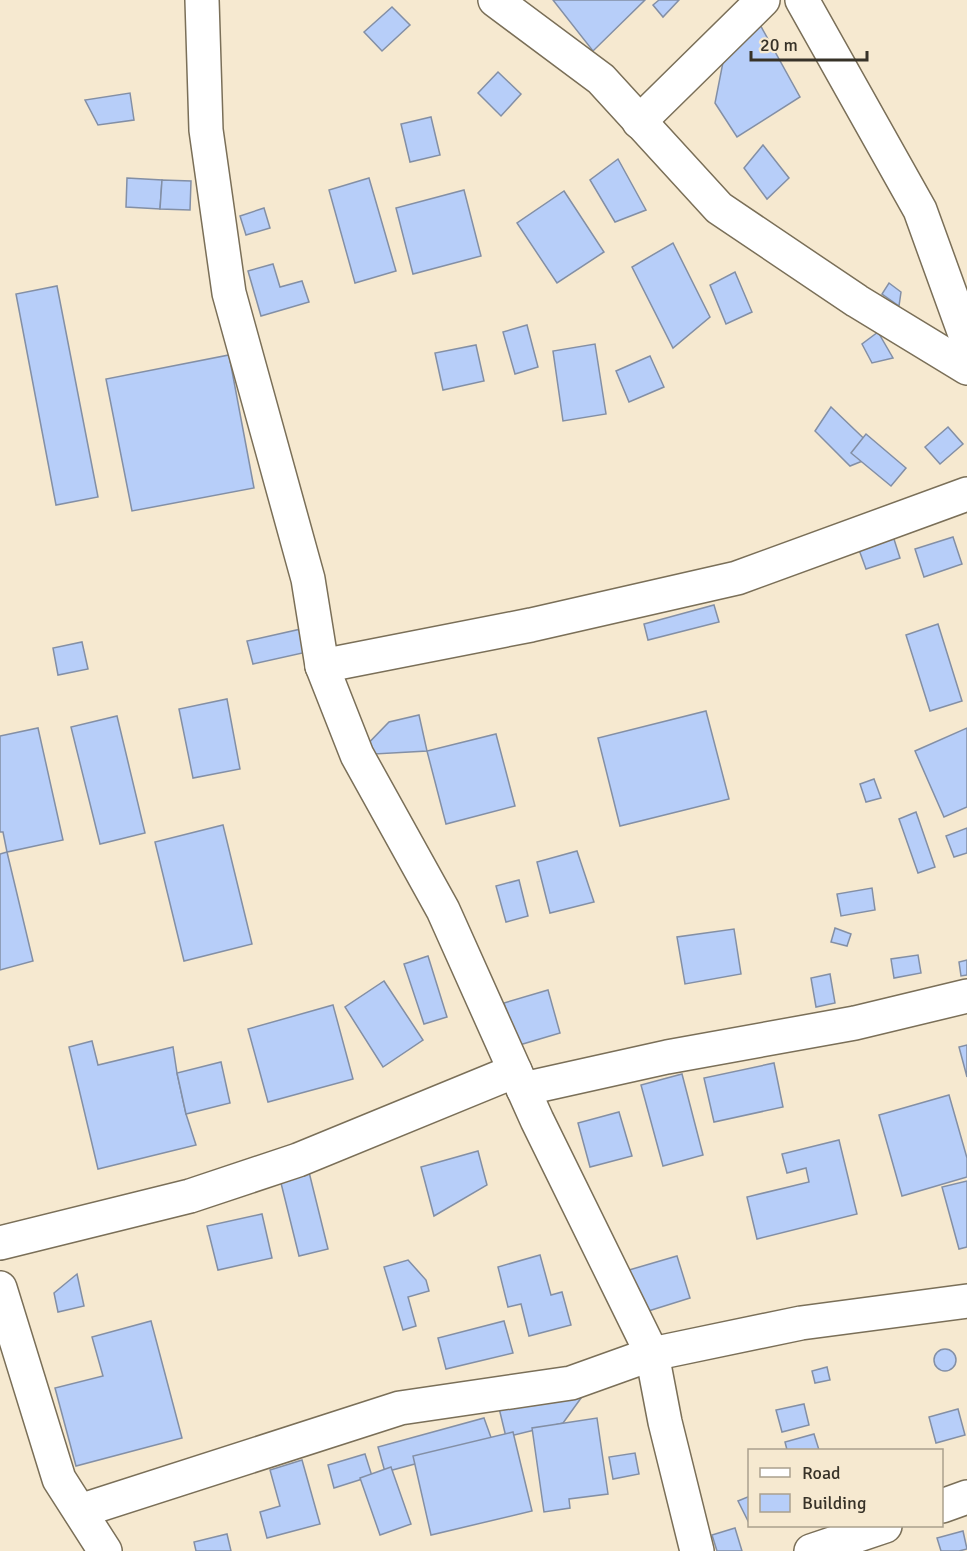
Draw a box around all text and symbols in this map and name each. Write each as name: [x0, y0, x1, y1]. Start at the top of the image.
scale bar: [751, 24, 866, 62]
text: 20 m: [760, 34, 798, 56]
legend: [748, 1449, 943, 1527]
text: Road: [802, 1462, 841, 1484]
text: Building: [802, 1492, 866, 1514]

